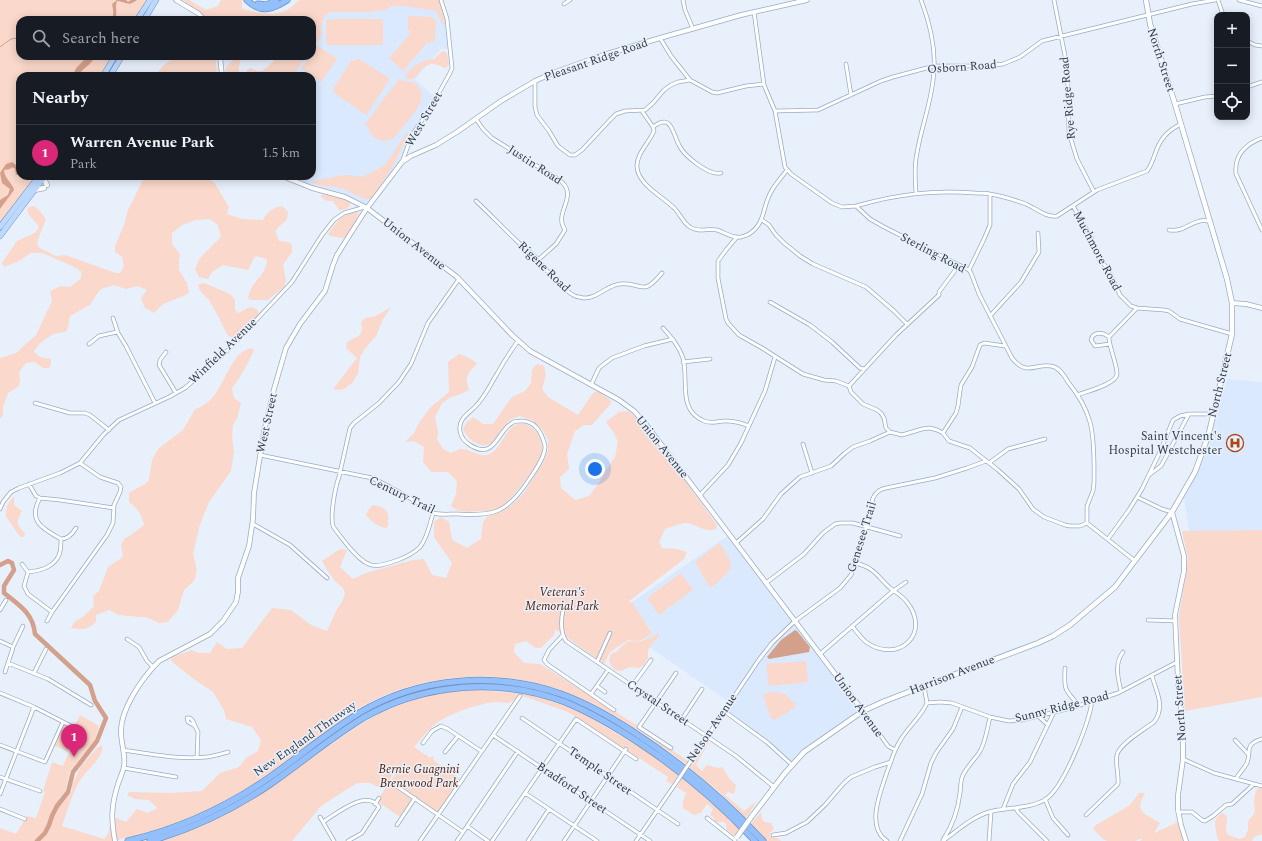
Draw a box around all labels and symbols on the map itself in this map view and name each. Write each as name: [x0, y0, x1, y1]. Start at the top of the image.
street label: North Street: [1142, 25, 1180, 95]
street label: Pleasant Ridge Road: [541, 33, 651, 87]
street label: Osborn Road: [927, 55, 998, 79]
street label: Rye Ridge Road: [1055, 55, 1081, 140]
street label: West Street: [400, 88, 448, 150]
street label: Justin Road: [504, 140, 566, 190]
street label: Muchmore Road: [1068, 208, 1126, 295]
street label: Union Avenue: [378, 213, 450, 275]
street label: Sterling Road: [897, 228, 970, 278]
street label: Rigene Road: [513, 237, 575, 297]
street label: Winfield Avenue: [184, 313, 262, 389]
street label: North Street: [1203, 350, 1237, 420]
street label: West Street: [251, 391, 283, 455]
street label: Union Avenue: [631, 411, 693, 483]
place label: Saint Vincent's Hospital Westchester: [1108, 427, 1222, 460]
hospital icon: Saint Vincent's Hospital Westchester: [1225, 433, 1245, 453]
your location: [585, 459, 605, 479]
street label: Century Trail: [366, 471, 438, 519]
street label: Genesee Trail: [842, 499, 882, 575]
park label: Veteran's Memorial Park: [525, 583, 599, 616]
street label: Harrison Avenue: [907, 650, 998, 700]
street label: Union Avenue: [828, 669, 888, 742]
street label: North Street: [1168, 674, 1192, 742]
street label: Crystal Street: [623, 675, 693, 731]
street label: Sunny Ridge Road: [1013, 686, 1111, 728]
street label: Nelson Avenue: [682, 689, 742, 767]
street label: New England Thruway: [250, 696, 361, 782]
pin: 1: [61, 724, 87, 757]
street label: Temple Street: [564, 742, 636, 800]
street label: Bradford Street: [533, 757, 611, 819]
park label: Bernie Guagnini Brentwood Park: [379, 760, 460, 793]

